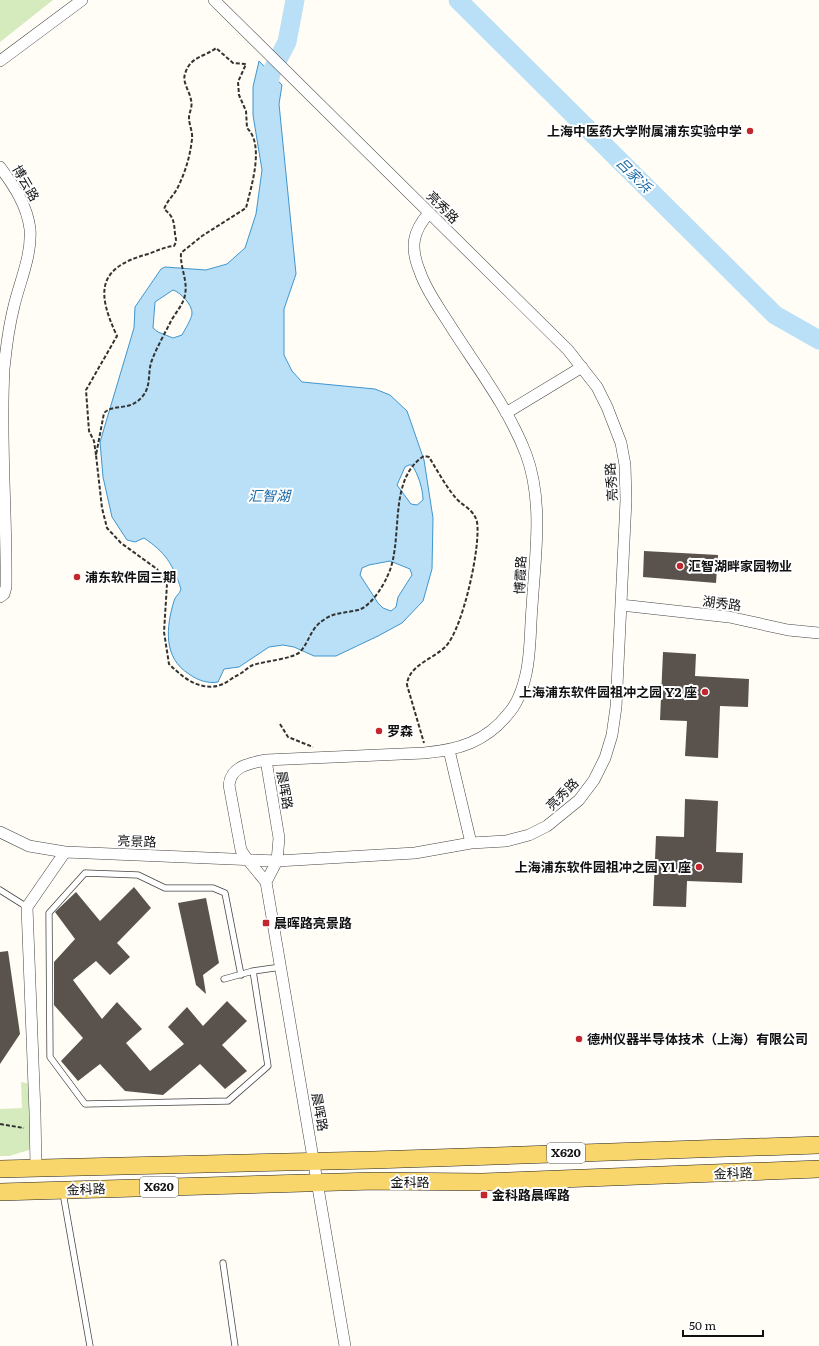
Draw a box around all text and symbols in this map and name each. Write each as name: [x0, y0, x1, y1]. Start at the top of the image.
place label: 上海中医药大学附属浦东实验中学: [547, 121, 742, 140]
marker: 上海中医药大学附属浦东实验中学: [745, 126, 755, 136]
water label: 吕家浜: [613, 152, 657, 197]
street label: 博云路: [8, 161, 44, 204]
street label: 亮秀路: [423, 186, 464, 227]
street label: 亮秀路: [600, 462, 621, 502]
water label: 汇智湖: [248, 485, 292, 505]
street label: 博霞路: [509, 555, 530, 595]
place label: 汇智湖畔家园物业: [688, 556, 792, 575]
marker: 汇智湖畔家园物业: [675, 561, 685, 571]
place label: 浦东软件园三期: [85, 567, 176, 586]
marker: 浦东软件园三期: [72, 572, 82, 582]
street label: 湖秀路: [702, 591, 743, 614]
place label: 上海浦东软件园祖冲之园 Y2 座: [519, 682, 697, 701]
marker: 上海浦东软件园祖冲之园 Y2 座: [700, 687, 710, 697]
place label: 罗森: [387, 721, 413, 740]
marker: 罗森: [374, 726, 384, 736]
street label: 晨晖路: [273, 769, 298, 811]
street label: 亮秀路: [541, 773, 582, 814]
street label: 亮景路: [117, 830, 157, 851]
place label: 上海浦东软件园祖冲之园 Y1 座: [515, 857, 691, 876]
marker: 上海浦东软件园祖冲之园 Y1 座: [694, 862, 704, 872]
place label: 晨晖路亮景路: [274, 913, 352, 932]
marker: 晨晖路亮景路: [261, 918, 271, 928]
place label: 德州仪器半导体技术（上海）有限公司: [587, 1029, 808, 1048]
marker: 德州仪器半导体技术（上海）有限公司: [574, 1034, 584, 1044]
street label: 晨晖路: [308, 1091, 333, 1133]
road number: X620: [547, 1143, 585, 1163]
street label: 金科路: [713, 1162, 753, 1183]
street label: 金科路: [390, 1172, 430, 1191]
road number: X620: [140, 1177, 178, 1197]
street label: 金科路: [66, 1178, 106, 1199]
place label: 金科路晨晖路: [492, 1185, 570, 1204]
marker: 金科路晨晖路: [479, 1190, 489, 1200]
scale bar: [683, 1312, 763, 1338]
text: 50 m: [689, 1316, 716, 1334]

